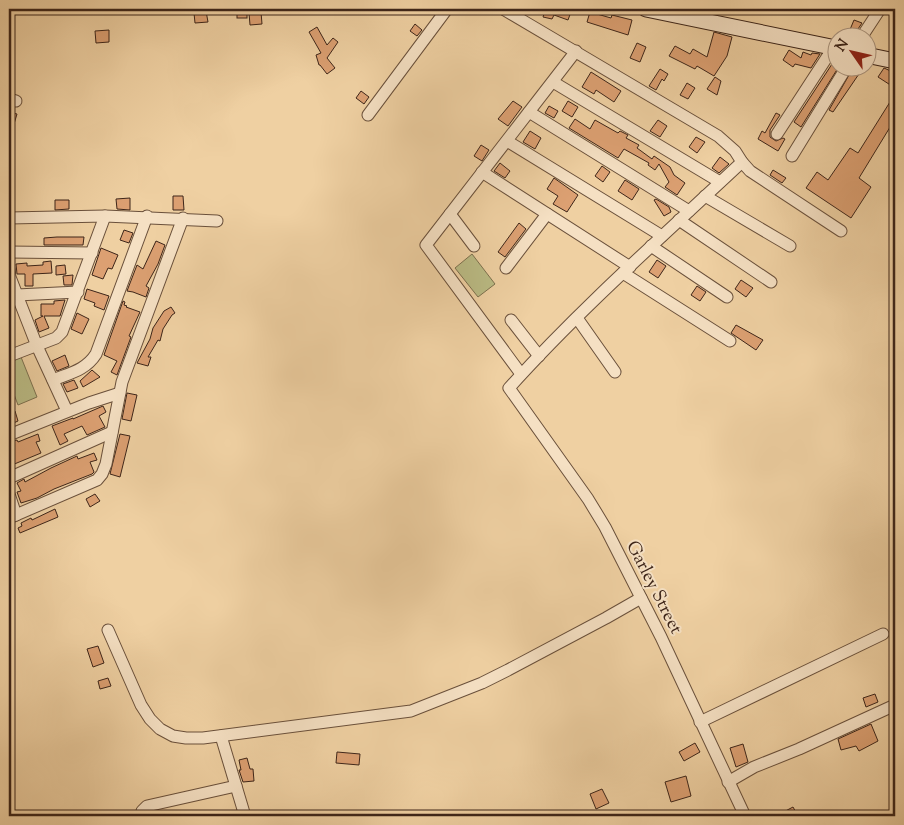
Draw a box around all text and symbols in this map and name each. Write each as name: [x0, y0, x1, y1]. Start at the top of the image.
north arrow: [826, 28, 876, 78]
text: N: [831, 36, 854, 56]
street label: Garley Street: [619, 537, 688, 639]

